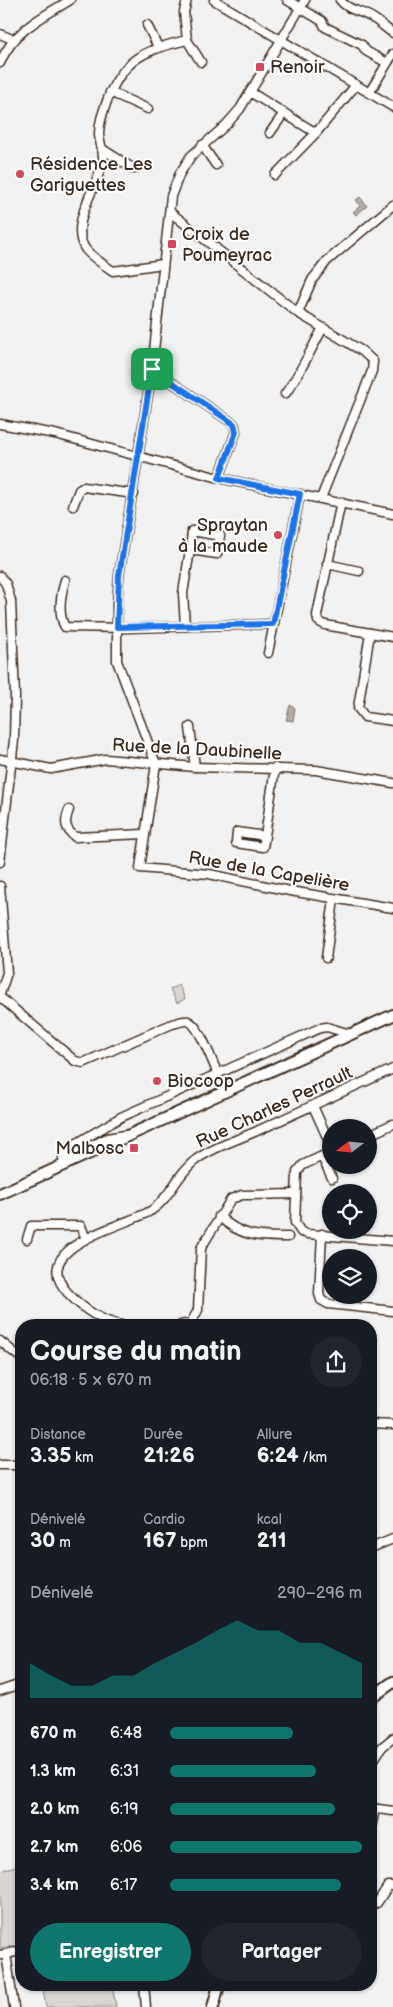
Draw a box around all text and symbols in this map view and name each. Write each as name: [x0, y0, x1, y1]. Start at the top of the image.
place label: Renoir: [270, 57, 325, 78]
marker: Renoir: [254, 61, 266, 73]
place label: Résidence Les Gariguettes: [30, 154, 152, 196]
marker: Résidence Les Gariguettes: [14, 168, 26, 180]
place label: Croix de Poumeyrac: [182, 224, 272, 266]
marker: Croix de Poumeyrac: [166, 238, 178, 250]
pin: [131, 348, 173, 390]
icon: arrive: [138, 355, 166, 383]
place label: Spraytan à la maude: [178, 515, 268, 557]
marker: Spraytan à la maude: [272, 529, 284, 541]
street label: Rue de la Daubinelle: [112, 735, 283, 764]
street label: Rue de la Capelière: [187, 847, 351, 896]
street label: Rue Charles Perrault: [193, 1062, 356, 1153]
place label: Biocoop: [167, 1071, 234, 1092]
marker: Biocoop: [151, 1075, 163, 1087]
north arrow: [322, 1119, 378, 1174]
map controls: [322, 1119, 377, 1304]
place label: Malbosc: [55, 1138, 124, 1159]
marker: Malbosc: [128, 1142, 140, 1154]
button: locate: [322, 1184, 377, 1239]
button: layers: [322, 1249, 377, 1304]
text: Course du matin: [30, 1335, 242, 1368]
button: share: [310, 1336, 362, 1388]
text: 06:18 · 5 × 670 m: [30, 1371, 151, 1390]
text: Distance: [30, 1426, 86, 1443]
text: Durée: [143, 1426, 183, 1443]
text: Allure: [257, 1426, 292, 1443]
text: 3.35: [30, 1443, 71, 1468]
text: 21:26: [143, 1443, 195, 1468]
text: 6:24: [257, 1443, 299, 1468]
text: km: [71, 1449, 93, 1466]
text: /km: [299, 1449, 327, 1466]
text: Dénivelé: [30, 1511, 85, 1528]
text: Cardio: [143, 1511, 185, 1528]
text: kcal: [257, 1511, 282, 1528]
text: 30: [30, 1528, 55, 1553]
text: 167: [143, 1528, 177, 1553]
text: 211: [257, 1528, 286, 1553]
text: m: [55, 1534, 71, 1551]
text: bpm: [177, 1534, 208, 1551]
text: Dénivelé: [30, 1584, 93, 1603]
text: 290–296 m: [277, 1584, 362, 1603]
text: 670 m: [30, 1724, 76, 1743]
text: 6:48: [110, 1724, 142, 1743]
text: 1.3 km: [30, 1762, 76, 1781]
text: 6:31: [110, 1762, 139, 1781]
text: 2.0 km: [30, 1800, 79, 1819]
text: 6:19: [110, 1800, 138, 1819]
text: 2.7 km: [30, 1838, 78, 1857]
text: 6:06: [110, 1838, 142, 1857]
text: 3.4 km: [30, 1876, 79, 1895]
text: 6:17: [110, 1876, 137, 1895]
button: Enregistrer: [30, 1923, 191, 1981]
button: Partager: [201, 1923, 362, 1981]

